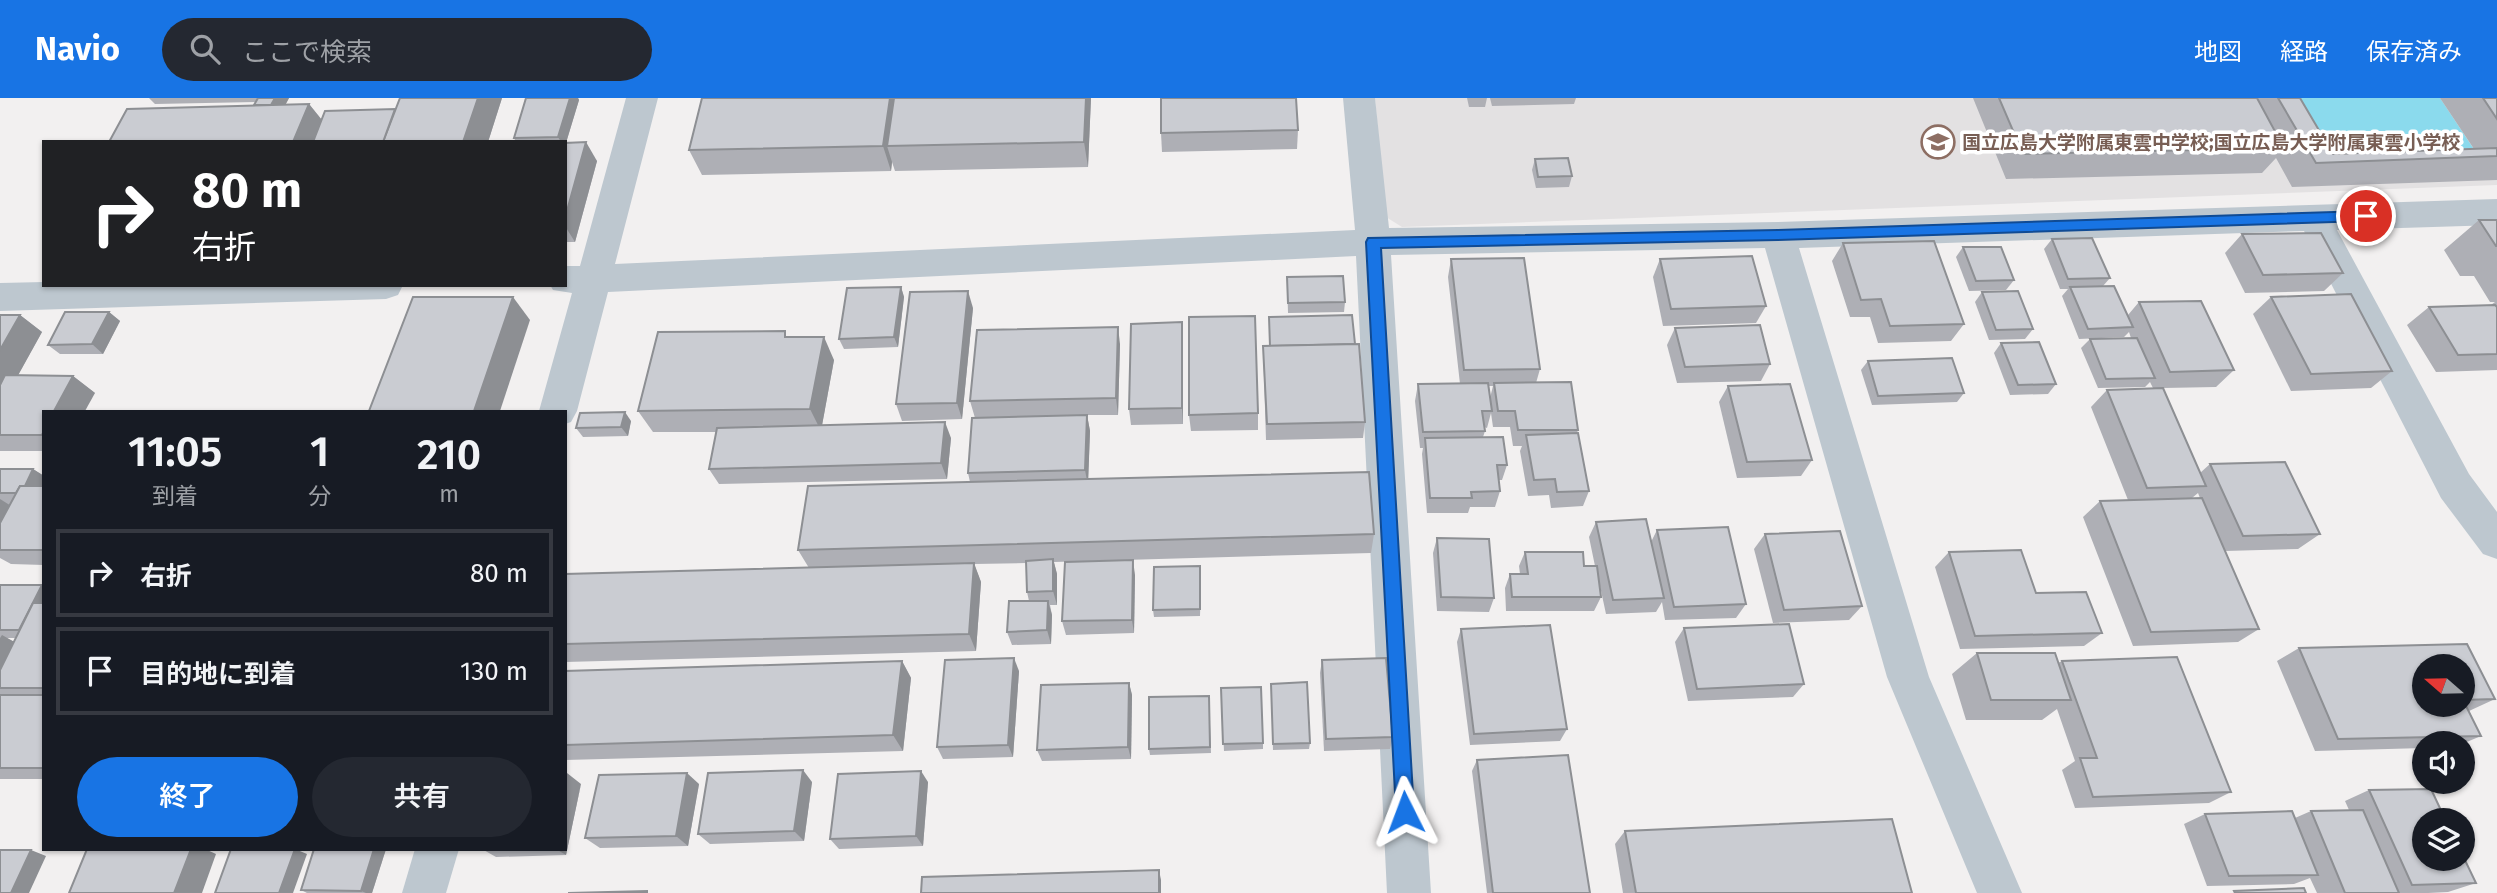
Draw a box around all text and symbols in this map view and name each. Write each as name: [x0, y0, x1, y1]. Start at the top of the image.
search box: [162, 18, 652, 81]
text: Navio: [35, 29, 120, 69]
icon: search: [186, 30, 224, 68]
text: ここで検索: [242, 37, 372, 68]
text: 地図: [2194, 38, 2242, 66]
text: 経路: [2280, 38, 2328, 66]
text: 保存済み: [2366, 38, 2462, 66]
school or university icon: 国立広島大学附属東雲中学校;国立広島大学附属東雲小学校: [1919, 123, 1957, 161]
place label: 国立広島大学附属東雲中学校;国立広島大学附属東雲小学校: [1962, 131, 2461, 154]
text: 80 m: [192, 161, 302, 220]
icon: right: [77, 168, 168, 259]
pin: [2336, 186, 2396, 246]
icon: arrive: [2347, 197, 2385, 235]
text: 右折: [192, 228, 256, 266]
text: 11:05: [128, 427, 222, 477]
text: 1: [310, 427, 329, 477]
text: 210: [417, 430, 481, 480]
text: m: [439, 480, 459, 508]
text: 到着: [152, 482, 198, 510]
text: 分: [308, 482, 331, 510]
icon: right: [81, 554, 119, 592]
text: 80 m: [470, 558, 528, 589]
text: 右折: [140, 561, 192, 592]
icon: arrive: [81, 652, 119, 690]
north arrow: [2412, 654, 2474, 718]
map controls: [2412, 654, 2475, 871]
text: 130 m: [460, 656, 528, 687]
text: 目的地に到着: [140, 659, 296, 690]
button: sound: [2412, 731, 2475, 794]
button: 終了: [77, 757, 298, 837]
button: 共有: [312, 757, 532, 837]
position arrow: [1368, 775, 1442, 849]
button: layers: [2412, 808, 2475, 871]

